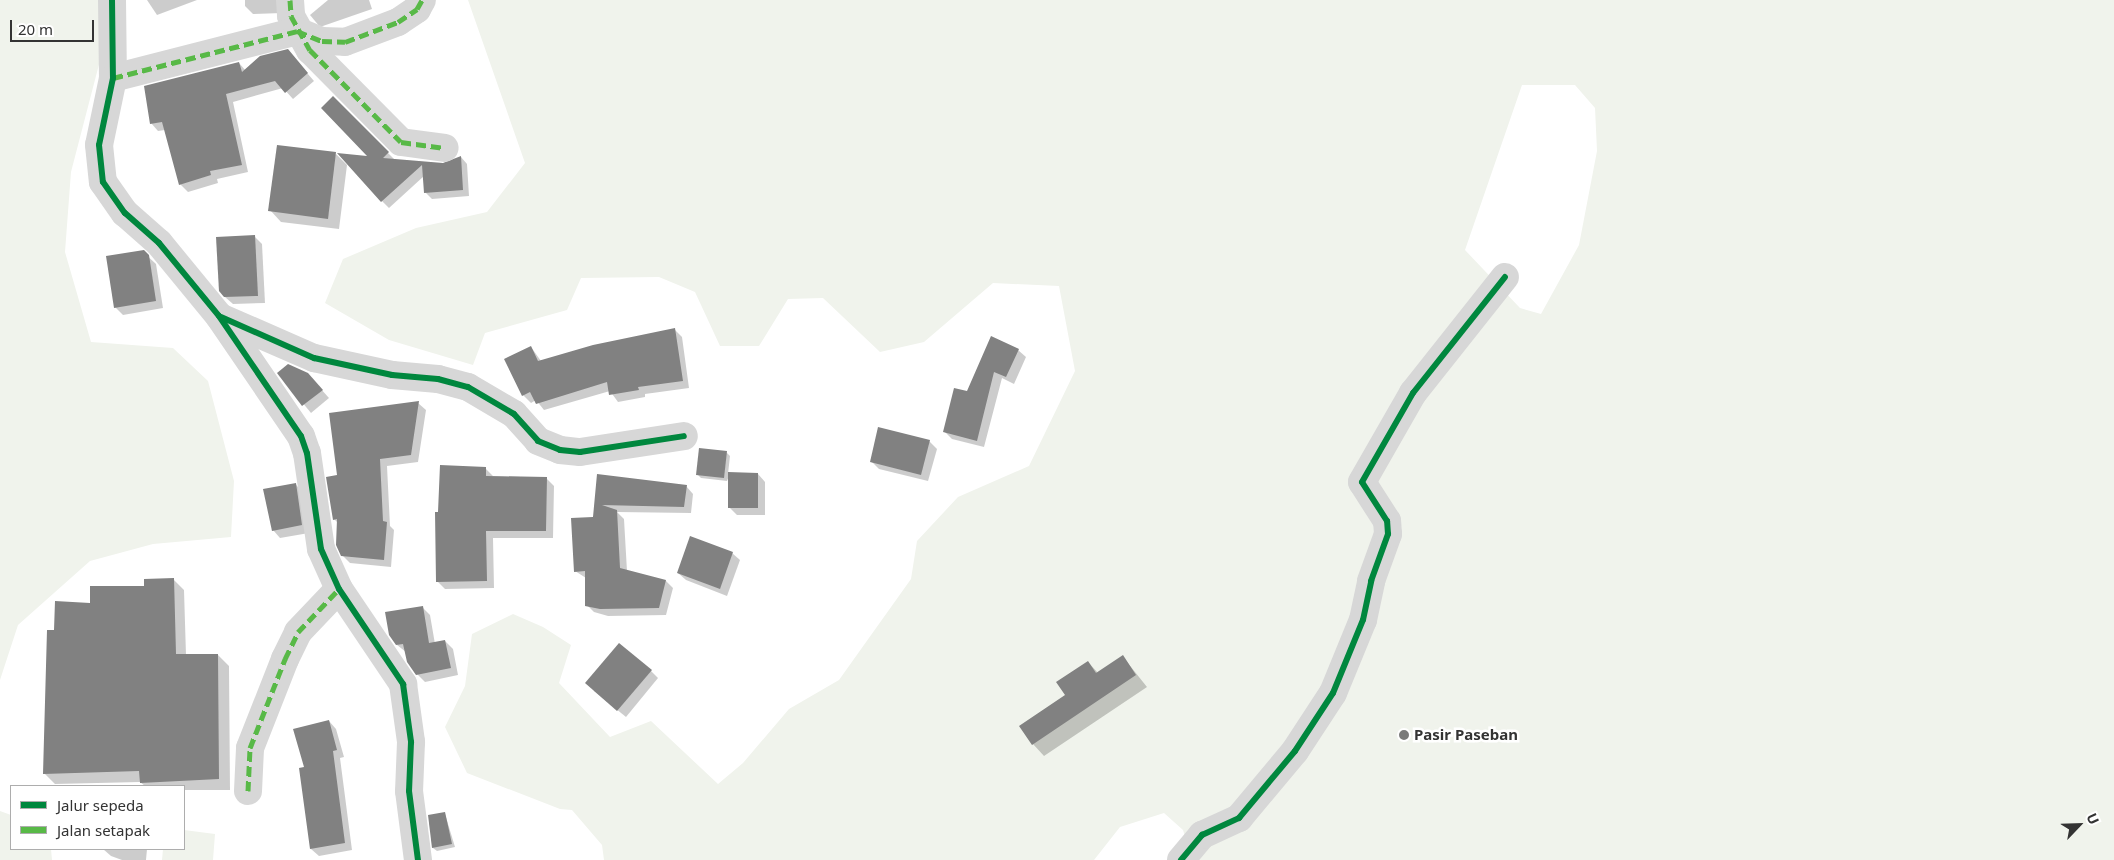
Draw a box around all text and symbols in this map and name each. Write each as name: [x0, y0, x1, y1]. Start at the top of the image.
scale bar: [12, 10, 96, 42]
text: 20 m: [18, 19, 53, 39]
place label: Pasir Paseban: [1414, 726, 1518, 744]
marker: Pasir Paseban: [1398, 729, 1410, 741]
legend: [10, 785, 185, 850]
text: Jalur sepeda: [57, 795, 144, 815]
north arrow: [2054, 800, 2104, 850]
text: U: [2082, 810, 2104, 827]
text: Jalan setapak: [57, 820, 150, 840]

